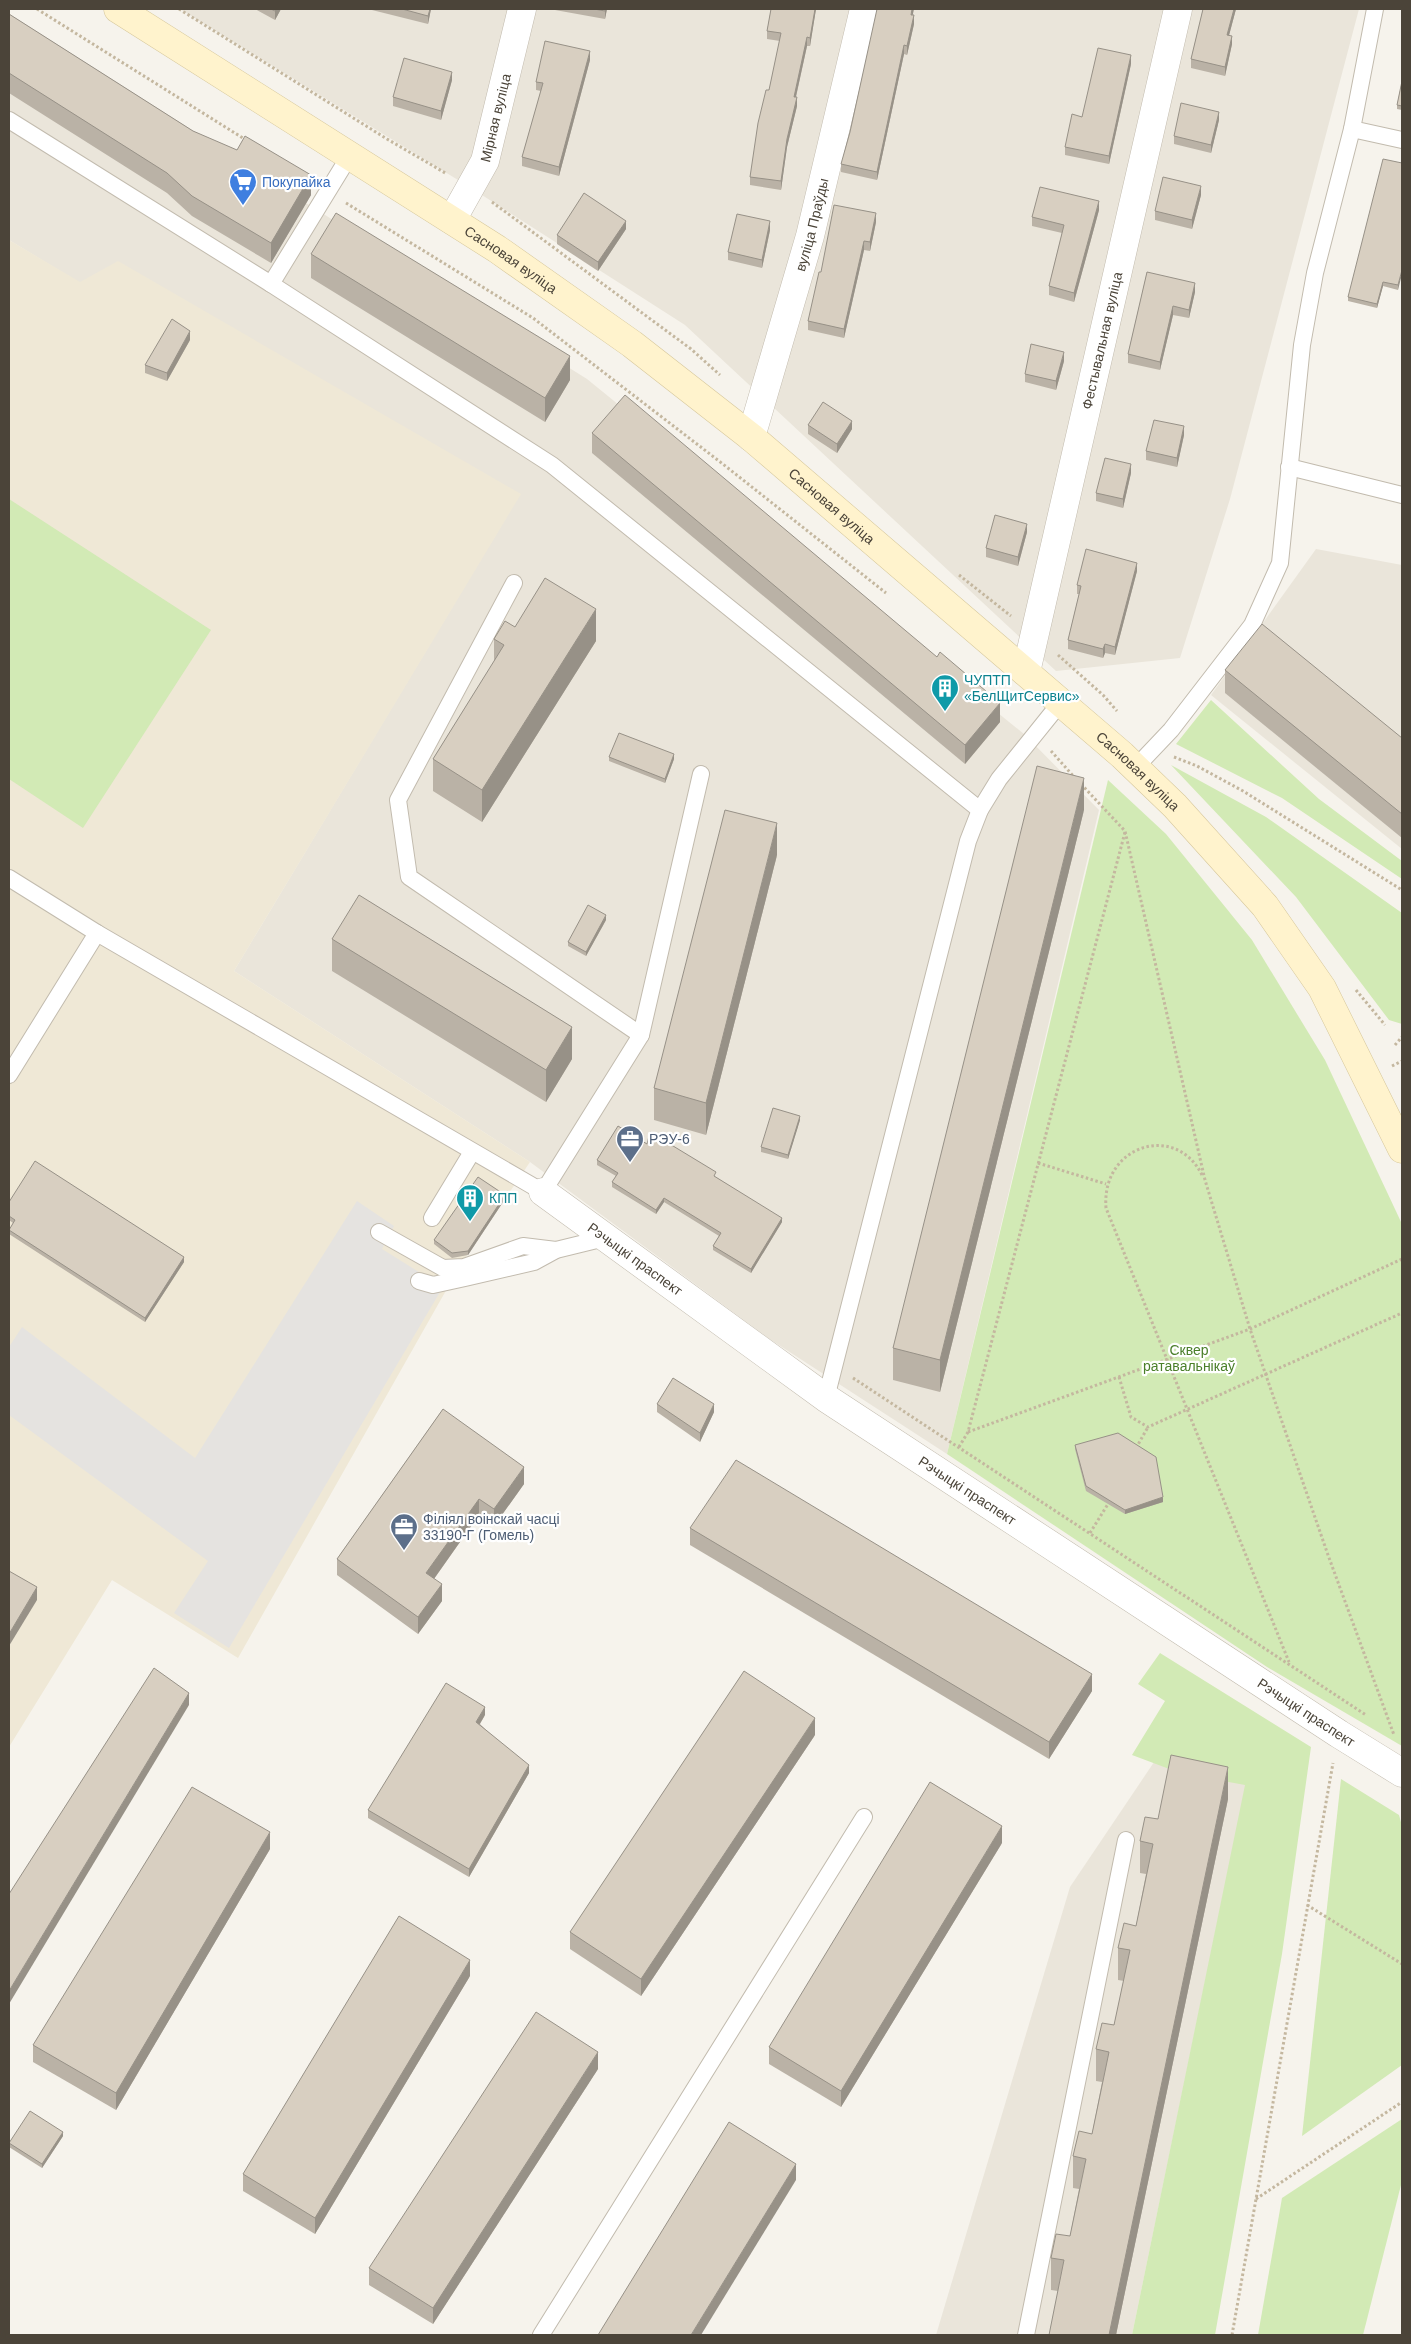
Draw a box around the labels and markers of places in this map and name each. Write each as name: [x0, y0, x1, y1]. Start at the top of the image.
supermarket icon: Покупайка: [228, 167, 258, 206]
place label: Покупайка: [262, 174, 331, 190]
place label: ЧУПТП «БелЩитСервис»: [964, 672, 1080, 704]
building icon: ЧУПТП «БелЩитСервис»: [930, 673, 960, 712]
office icon: РЭУ-6: [615, 1124, 645, 1163]
place label: РЭУ-6: [649, 1131, 690, 1147]
building icon: КПП: [455, 1183, 485, 1222]
place label: КПП: [489, 1190, 517, 1206]
place label: Філіял воінскай часці 33190-Г (Гомель): [423, 1511, 560, 1543]
office icon: Філіял воінскай часці 33190-Г (Гомель): [389, 1512, 419, 1551]

